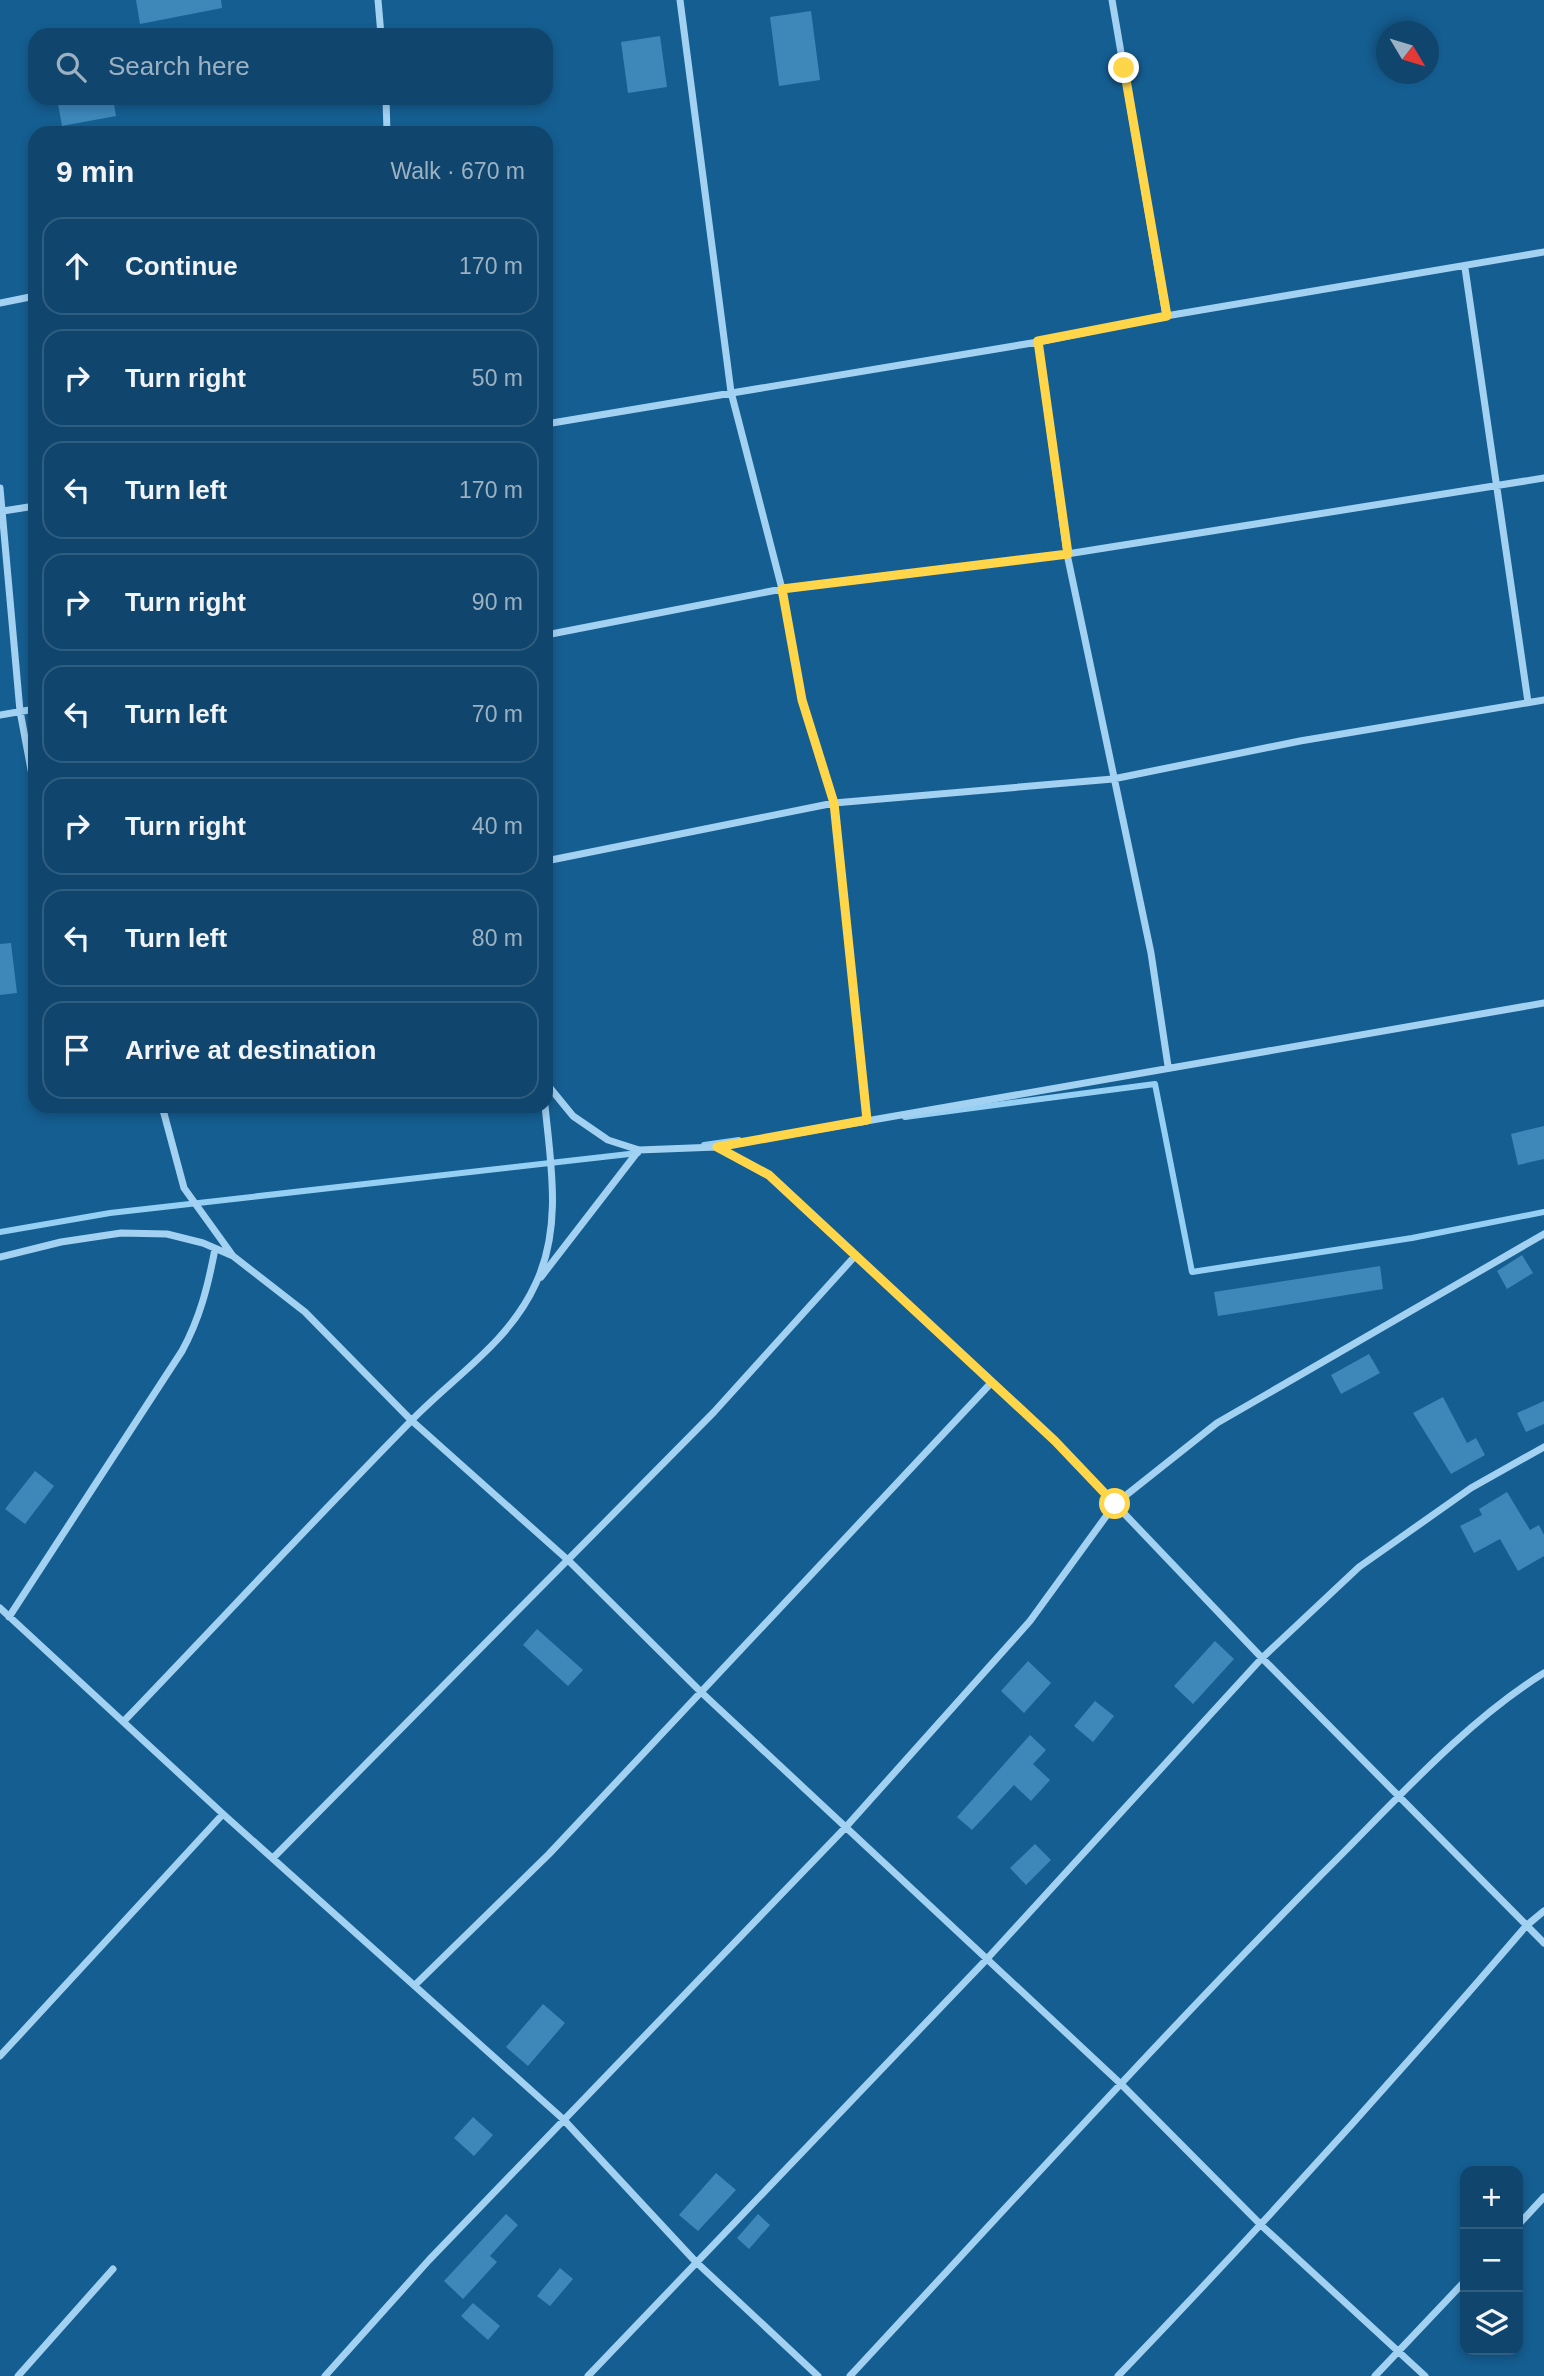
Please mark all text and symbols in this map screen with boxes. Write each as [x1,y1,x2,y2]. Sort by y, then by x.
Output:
north arrow [1376,21,1439,84]
search box [28,28,553,105]
icon: search [52,48,90,86]
text: Search here [108,51,250,81]
route end [1108,52,1139,83]
text: 9 min [56,155,134,188]
text: Walk · 670 m [390,158,525,184]
icon: ahead [58,247,96,285]
text: Continue [125,251,238,281]
text: 170 m [459,253,523,279]
icon: right [58,359,96,397]
text: Turn right [125,363,246,393]
text: 50 m [472,365,523,391]
icon: left [58,471,96,509]
text: Turn left [125,475,227,505]
text: 170 m [459,477,523,503]
icon: right [58,583,96,621]
text: Turn right [125,587,246,617]
text: 90 m [472,589,523,615]
icon: left [58,695,96,733]
text: Turn left [125,699,227,729]
text: 70 m [472,701,523,727]
icon: right [58,807,96,845]
text: Turn right [125,811,246,841]
text: 40 m [472,813,523,839]
icon: left [58,919,96,957]
text: Turn left [125,923,227,953]
text: 80 m [472,925,523,951]
icon: arrive [58,1031,96,1069]
text: Arrive at destination [125,1035,376,1065]
route start [1099,1488,1130,1519]
map controls [1460,2166,1523,2355]
button: + [1460,2166,1523,2229]
button: − [1460,2229,1523,2292]
button: layers [1460,2292,1523,2355]

